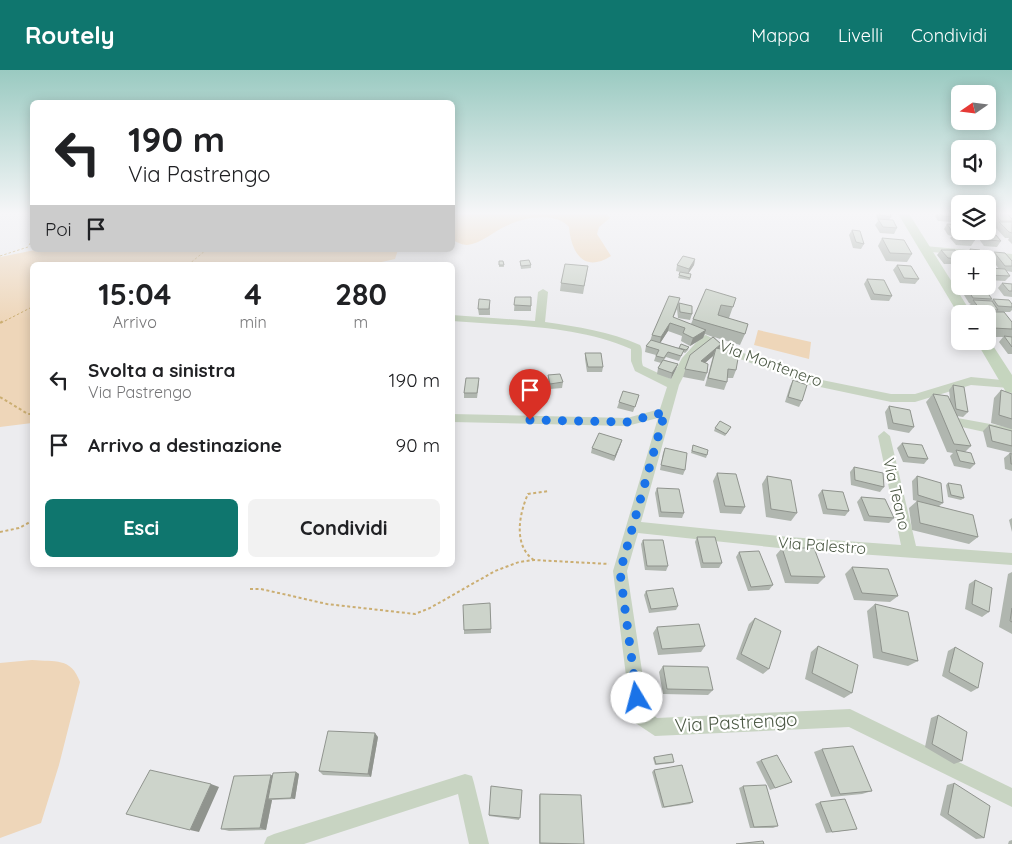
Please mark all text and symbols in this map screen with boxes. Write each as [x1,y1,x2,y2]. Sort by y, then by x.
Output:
text: Routely [25,20,115,50]
text: Mappa [751,24,810,47]
text: Livelli [838,24,883,47]
text: Condividi [911,24,987,47]
north arrow [951,85,996,130]
map controls [951,85,996,350]
text: 190 m [128,117,225,161]
icon: left [45,120,110,185]
button: sound [951,140,996,185]
text: Via Pastrengo [128,160,271,188]
button: layers [951,195,996,240]
icon: arrive [82,215,110,243]
text: Poi [45,217,72,241]
button: + [951,250,996,295]
text: 15:04 [98,275,171,313]
text: 4 [244,275,262,313]
text: 280 [335,275,387,313]
button: − [951,305,996,350]
text: Arrivo [113,312,157,332]
text: min [239,312,267,332]
text: m [354,312,368,332]
street label: Via Montenero [717,335,825,391]
text: Svolta a sinistra [88,358,235,382]
icon: left [45,366,73,394]
text: 190 m [389,368,440,392]
pin [509,369,551,420]
icon: arrive [516,376,544,404]
text: Via Pastrengo [88,382,192,402]
icon: arrive [45,431,73,459]
text: Arrivo a destinazione [88,433,282,457]
text: 90 m [396,433,440,457]
street label: Via Teano [879,456,915,532]
button: Esci [45,499,238,557]
button: Condividi [248,499,440,557]
street label: Via Palestro [777,532,867,558]
position arrow [610,671,662,723]
street label: Via Pastrengo [674,707,798,737]

